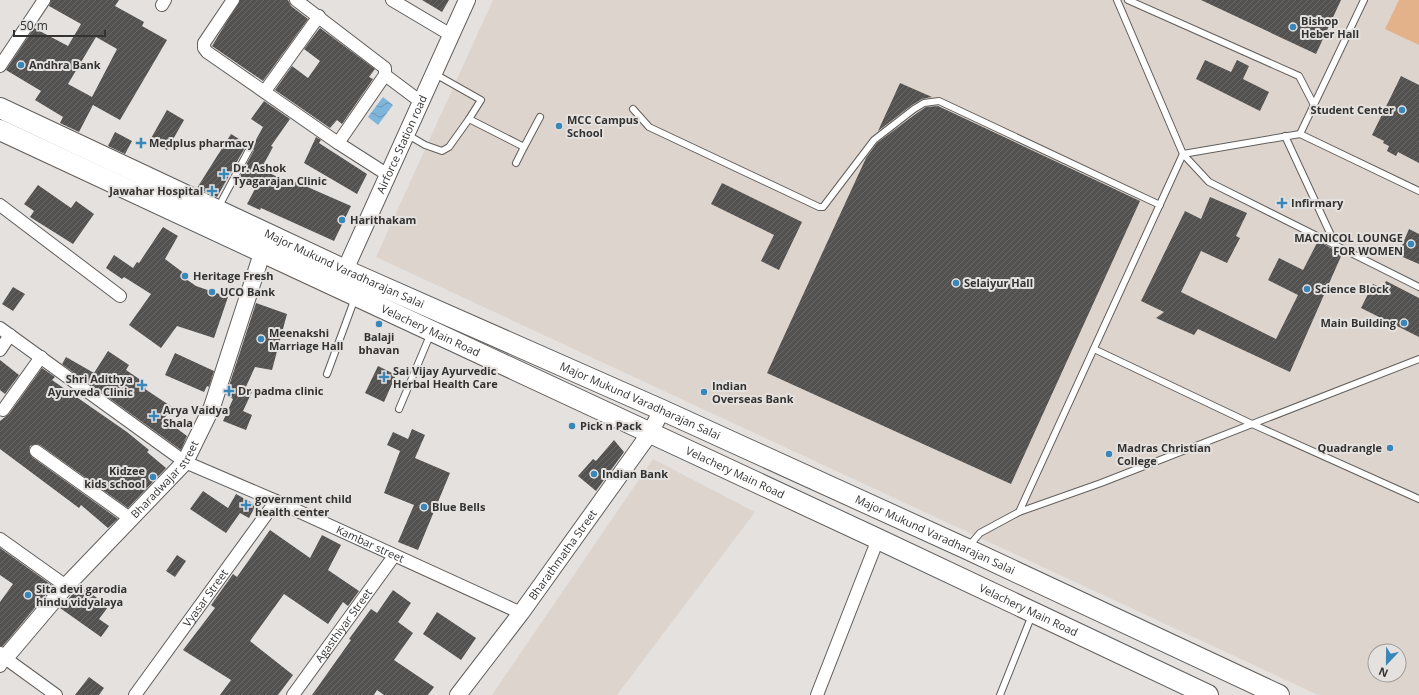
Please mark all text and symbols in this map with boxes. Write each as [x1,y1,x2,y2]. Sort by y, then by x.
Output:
scale bar [14,12,105,38]
place label: Bishop Heber Hall [1301,13,1359,41]
text: 50 m [20,17,48,34]
marker: Bishop Heber Hall [1288,22,1298,32]
place label: Andhra Bank [29,57,101,72]
marker: Andhra Bank [16,60,26,70]
street label: Airforce Station road [373,93,430,196]
place label: Student Center [1311,102,1394,117]
marker: Student Center [1397,105,1407,115]
place label: MCC Campus School [567,112,639,140]
marker: MCC Campus School [554,121,564,131]
place label: Medplus pharmacy [149,135,255,150]
marker: Medplus pharmacy [136,138,146,148]
place label: Dr. Ashok Tyagarajan Clinic [233,160,327,188]
marker: Dr. Ashok Tyagarajan Clinic [218,168,230,180]
place label: Jawahar Hospital [108,183,203,198]
marker: Jawahar Hospital [206,185,218,197]
place label: Infirmary [1291,195,1344,210]
marker: Infirmary [1276,197,1288,209]
place label: Harithakam [350,212,416,227]
marker: Harithakam [337,215,347,225]
street label: Major Mukund Varadharajan Salai [262,225,427,311]
place label: MACNICOL LOUNGE FOR WOMEN [1294,230,1403,258]
marker: MACNICOL LOUNGE FOR WOMEN [1406,239,1416,249]
place label: Heritage Fresh [193,268,274,283]
marker: Heritage Fresh [180,271,190,281]
place label: Selaiyur Hall [964,275,1033,290]
marker: Selaiyur Hall [951,278,961,288]
place label: Science Block [1315,281,1389,296]
place label: UCO Bank [220,284,275,299]
marker: Science Block [1302,284,1312,294]
marker: UCO Bank [207,287,217,297]
street label: Velachery Main Road [379,301,483,360]
place label: Main Building [1320,315,1397,330]
marker: Main Building [1399,318,1409,328]
marker: Balaji bhavan [374,319,384,329]
place label: Meenakshi Marriage Hall [269,325,343,353]
place label: Balaji bhavan [359,329,399,357]
marker: Meenakshi Marriage Hall [256,334,266,344]
street label: Major Mukund Varadharajan Salai [558,358,723,443]
place label: Sai Vijay Ayurvedic Herbal Health Care [393,363,498,391]
place label: Shri Adithya Ayurveda Clinic [48,371,133,399]
marker: Sai Vijay Ayurvedic Herbal Health Care [378,371,390,383]
place label: Indian Overseas Bank [712,378,794,406]
marker: Shri Adithya Ayurveda Clinic [136,379,148,391]
place label: Dr padma clinic [238,383,324,398]
marker: Dr padma clinic [223,385,235,397]
marker: Indian Overseas Bank [699,387,709,397]
place label: Arya Vaidya Shala [163,402,228,430]
marker: Arya Vaidya Shala [148,410,160,422]
place label: Pick n Pack [580,418,642,433]
marker: Pick n Pack [567,421,577,431]
street label: Bharadwajar street [127,438,201,521]
place label: Madras Christian College [1117,440,1211,468]
place label: Quadrangle [1317,440,1382,455]
street label: Velachery Main Road [683,443,787,501]
marker: Quadrangle [1385,443,1395,453]
marker: Madras Christian College [1104,449,1114,459]
place label: Kidzee kids school [84,463,145,491]
place label: Indian Bank [602,466,668,481]
marker: Indian Bank [589,469,599,479]
marker: Kidzee kids school [148,472,158,482]
place label: government child health center [255,491,352,519]
street label: Major Mukund Varadharajan Salai [853,491,1018,577]
marker: government child health center [240,499,252,511]
place label: Blue Bells [432,499,486,514]
marker: Blue Bells [419,502,429,512]
street label: Bharathmatha Street [525,506,600,603]
street label: Kambar street [334,522,407,566]
street label: Vyasar Street [179,566,231,629]
street label: Velachery Main Road [977,580,1080,639]
place label: Sita devi garodia hindu vidyalaya [36,581,127,609]
street label: Agasthiyar Street [311,585,375,665]
marker: Sita devi garodia hindu vidyalaya [23,590,33,600]
north arrow [1367,643,1407,683]
text: N [1376,664,1390,681]

